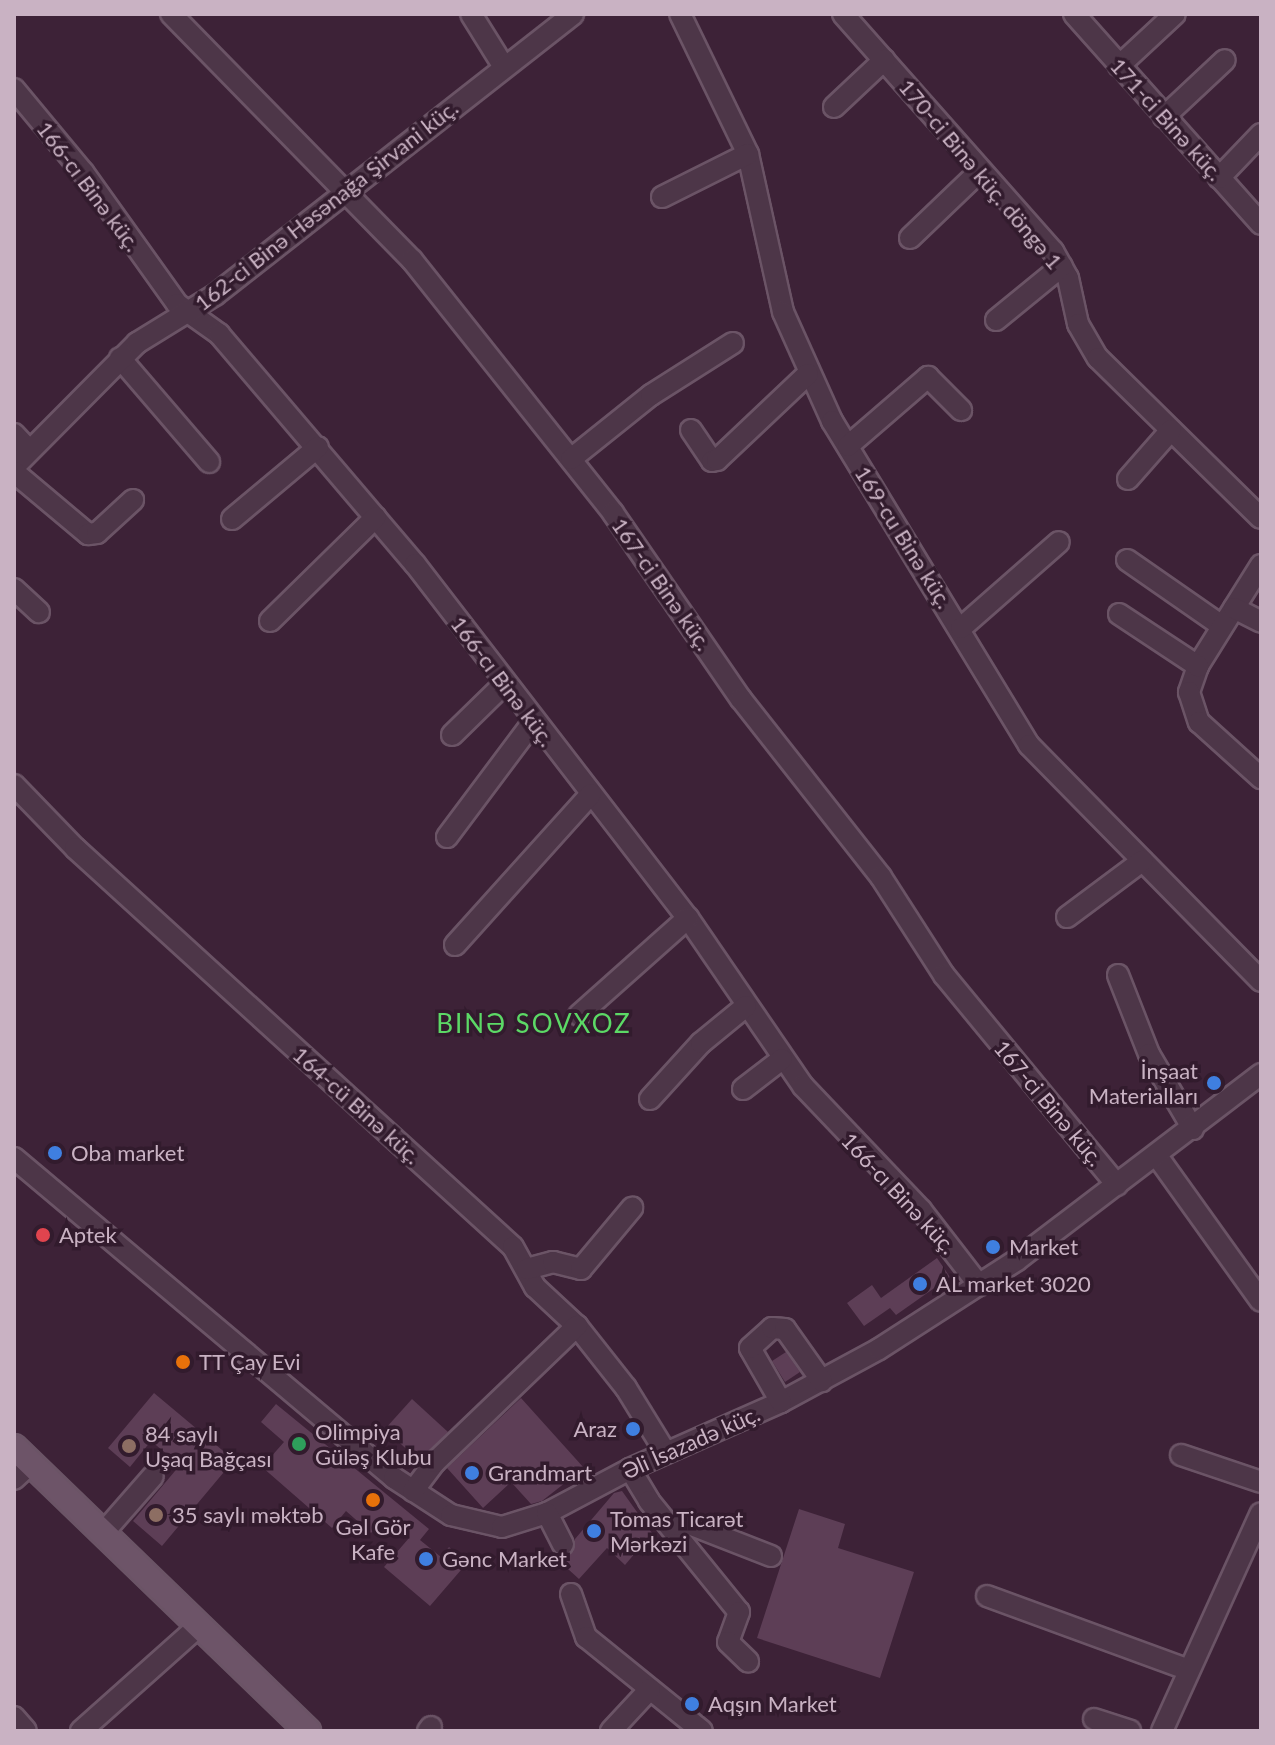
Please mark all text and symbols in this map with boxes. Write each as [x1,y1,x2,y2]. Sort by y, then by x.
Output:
street label: 171-ci Binə küç. [1105,52,1229,186]
street label: 170-ci Binə küç. döngə 1 [894,74,1068,274]
street label: 162-ci Binə Həsənağa Şirvani küç. [189,94,463,316]
street label: 166-cı Binə küç. [32,116,146,256]
street label: 169-cu Binə küç. [850,461,958,613]
street label: 167-ci Binə küç. [607,513,717,655]
street label: 166-cı Binə küç. [446,611,560,751]
district label: BINƏ SOVXOZ [436,1008,632,1040]
street label: 167-ci Binə küç. [989,1035,1109,1171]
street label: 164-cü Binə küç. [288,1041,426,1169]
place label: İnşaat Materialları [1089,1057,1198,1108]
marker: İnşaat Materialları [1205,1074,1223,1092]
street label: 166-cı Binə küç. [836,1127,962,1259]
place label: Oba market [71,1140,184,1166]
marker: Oba market [46,1144,64,1162]
place label: Aptek [59,1222,117,1248]
marker: Aptek [34,1226,52,1244]
place label: Market [1009,1234,1078,1260]
marker: Market [984,1238,1002,1256]
place label: AL market 3020 [936,1271,1092,1297]
marker: AL market 3020 [911,1275,929,1293]
place label: TT Çay Evi [199,1349,302,1375]
marker: TT Çay Evi [174,1353,192,1371]
street label: Əli İsazadə küç. [618,1400,764,1484]
place label: Araz [573,1416,617,1442]
place label: Olimpiya Güləş Klubu [315,1418,432,1470]
place label: 84 saylı Uşaq Bağçası [145,1420,272,1472]
marker: Araz [624,1420,642,1438]
marker: Olimpiya Güləş Klubu [290,1435,308,1453]
marker: 84 saylı Uşaq Bağçası [120,1437,138,1455]
place label: Grandmart [488,1460,592,1486]
marker: Grandmart [463,1464,481,1482]
marker: Gəl Gör Kafe [364,1491,382,1509]
place label: 35 saylı məktəb [172,1502,324,1528]
place label: Tomas Ticarət Mərkəzi [610,1505,744,1556]
marker: 35 saylı məktəb [147,1506,165,1524]
place label: Gəl Gör Kafe [336,1513,410,1564]
marker: Tomas Ticarət Mərkəzi [585,1522,603,1540]
place label: Gənc Market [442,1546,567,1572]
marker: Gənc Market [417,1550,435,1568]
place label: Aqşın Market [708,1691,837,1717]
marker: Aqşın Market [683,1695,701,1713]

